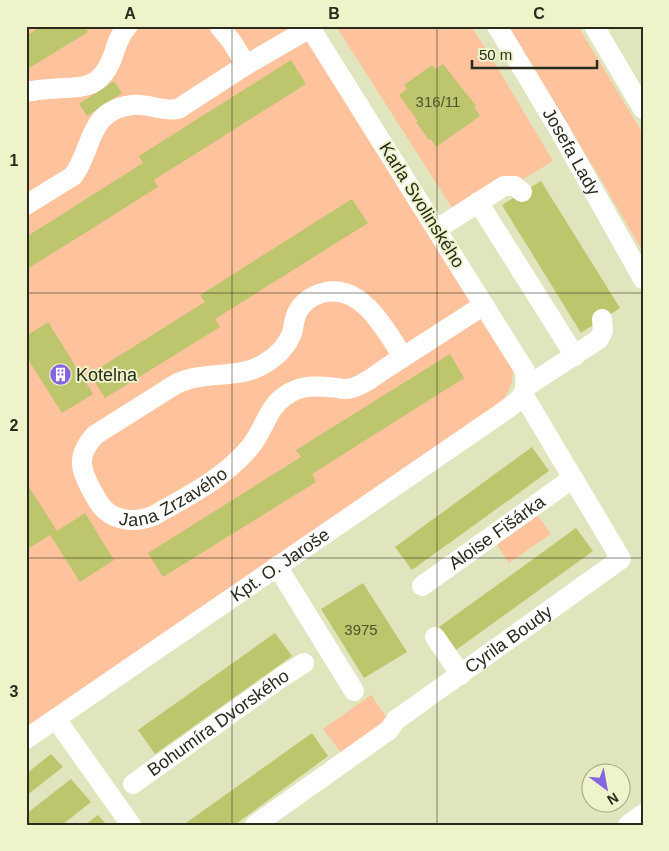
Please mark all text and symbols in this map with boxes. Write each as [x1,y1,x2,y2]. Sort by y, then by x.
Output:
text: A [124,5,136,22]
text: B [328,5,340,22]
text: C [533,5,545,22]
scale bar [472,38,596,70]
text: 50 m [479,46,512,63]
house number: 316/11 [416,93,460,110]
street label: Josefa Lady [539,104,604,199]
street label: Karla Svolinského [375,139,469,271]
text: 1 [10,152,19,169]
building icon: Kotelna [48,363,72,387]
place label: Kotelna [76,365,138,385]
text: 2 [10,417,19,434]
street label: Jana Zrzavého [117,463,231,530]
street label: Aloise Fišárka [445,491,549,574]
street label: Kpt. O. Jaroše [227,524,333,606]
street label: Cyrila Boudy [461,602,556,677]
house number: 3975 [344,621,378,638]
street label: Bohumíra Dvorského [144,665,293,780]
text: 3 [10,683,19,700]
north arrow [582,764,632,814]
text: N [604,790,621,808]

